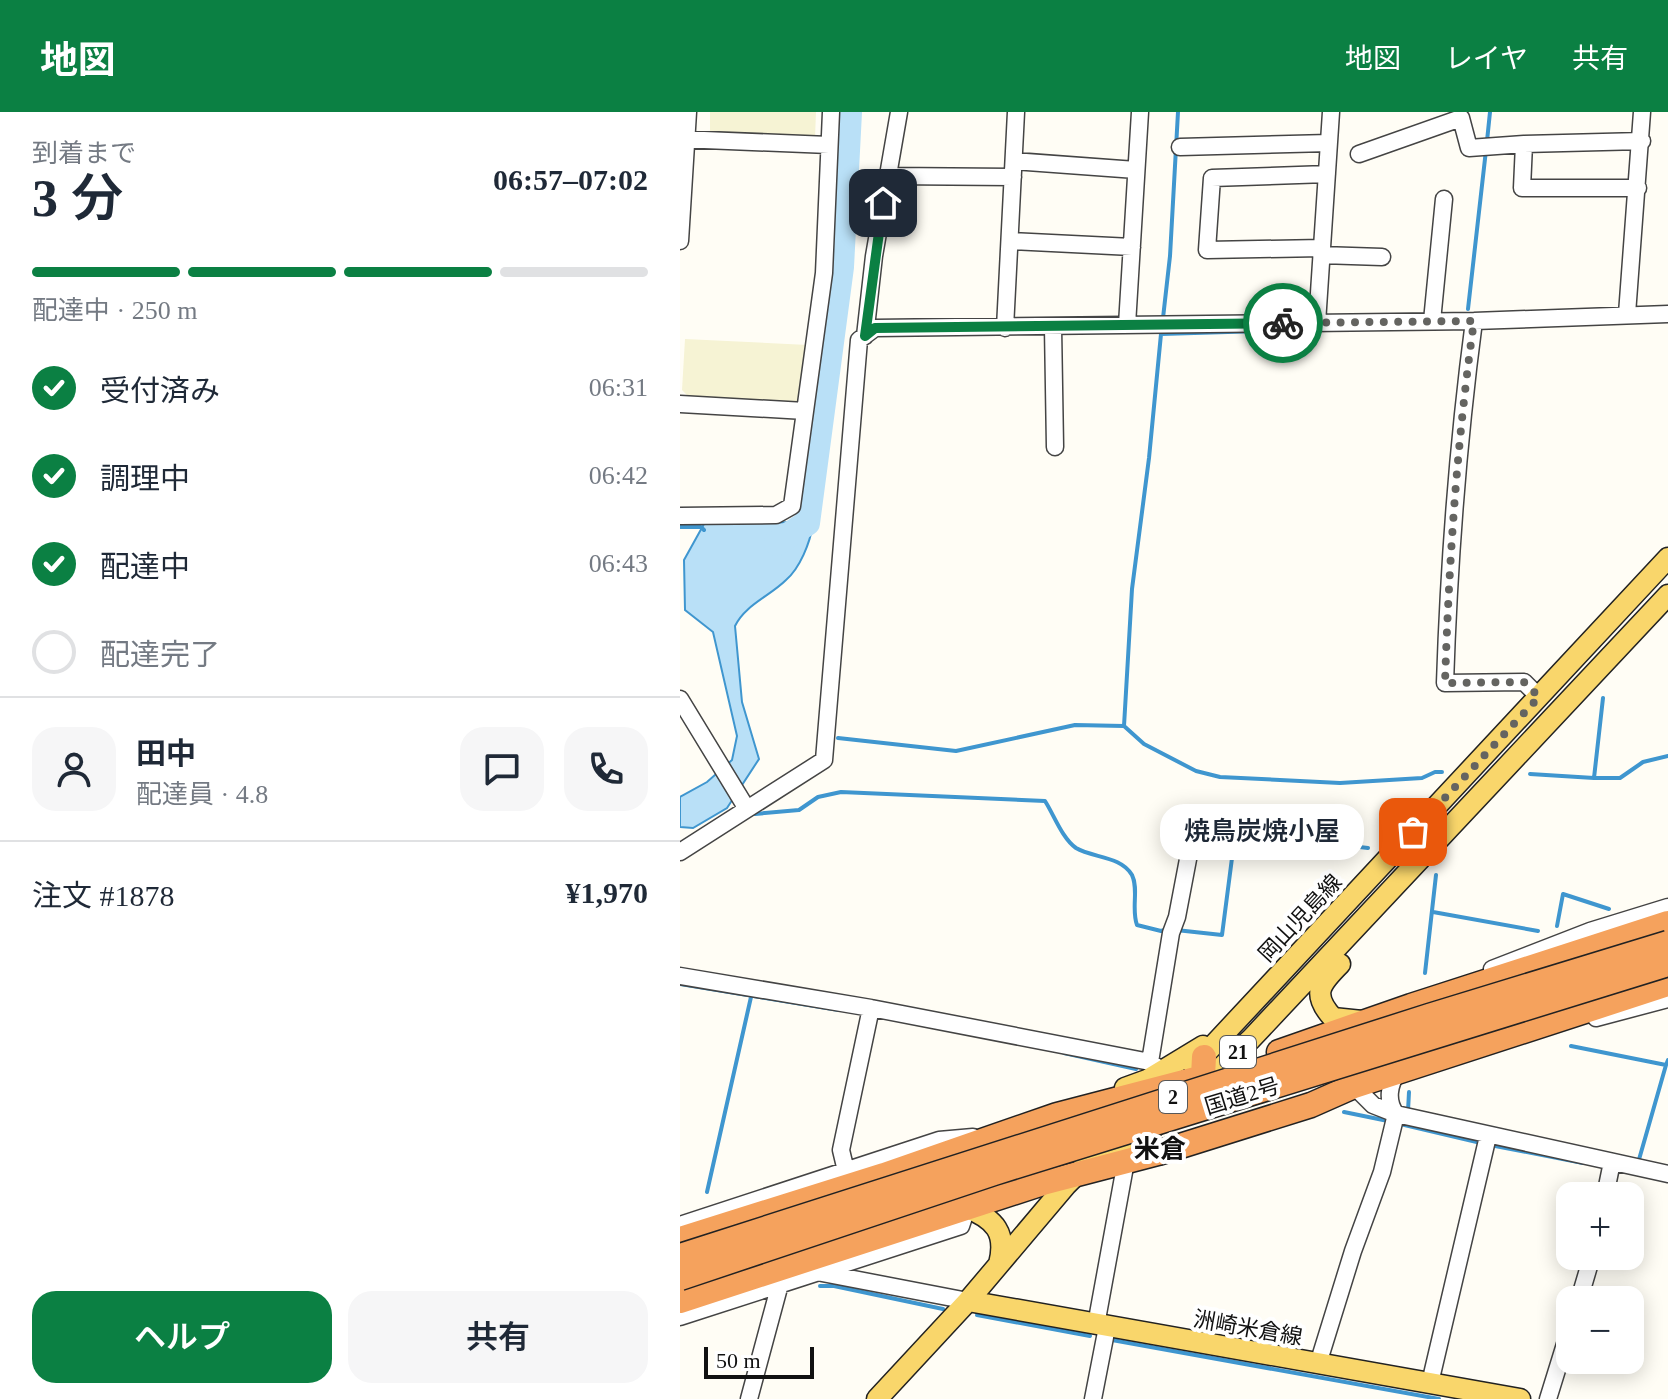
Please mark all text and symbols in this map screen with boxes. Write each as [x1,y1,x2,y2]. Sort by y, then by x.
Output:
text: 地図 [40,39,116,81]
text: 地図 [1345,43,1401,74]
text: レイヤ [1445,43,1528,74]
text: 共有 [1572,43,1628,74]
text: 到着まで [32,139,136,168]
text: 06:57–07:02 [493,163,648,196]
pin [849,169,917,237]
text: 3 分 [32,170,123,227]
icon: home [861,181,905,225]
courier [1243,283,1323,363]
text: 配達中 · 250 m [32,296,197,325]
icon: bike [1261,301,1305,345]
icon: check [32,366,76,410]
text: 06:31 [589,373,648,402]
text: 受付済み [100,374,220,407]
icon: check [32,454,76,498]
text: 06:42 [589,461,648,490]
text: 調理中 [100,462,190,495]
icon: check [32,542,76,586]
text: 06:43 [589,549,648,578]
text: 配達中 [100,550,190,583]
text: 配達完了 [100,638,220,671]
button: person [32,727,116,811]
button: chat [460,727,544,811]
button: phone [564,727,648,811]
text: 田中 [136,737,196,770]
text: 配達員 · 4.8 [136,780,268,809]
pin [1379,798,1447,866]
callout: 焼鳥炭焼小屋 [1161,804,1365,860]
icon: bag [1391,810,1435,854]
text: 焼鳥炭焼小屋 [1184,817,1340,846]
street label: 岡山児島線 [1253,869,1347,967]
text: ¥1,970 [566,876,648,909]
text: 注文 #1878 [32,879,175,912]
road number: 21 [1220,1036,1256,1068]
street label: 国道2号 [1202,1073,1282,1119]
road number: 2 [1159,1081,1187,1113]
district label: 米倉 [1134,1135,1186,1164]
map controls [1556,1182,1644,1374]
button: + [1556,1182,1644,1270]
button: − [1556,1286,1644,1374]
button: ヘルプ [32,1291,332,1383]
button: 共有 [348,1291,648,1383]
street label: 洲崎米倉線 [1192,1306,1304,1350]
scale bar [704,1343,814,1379]
text: 50 m [716,1348,761,1373]

